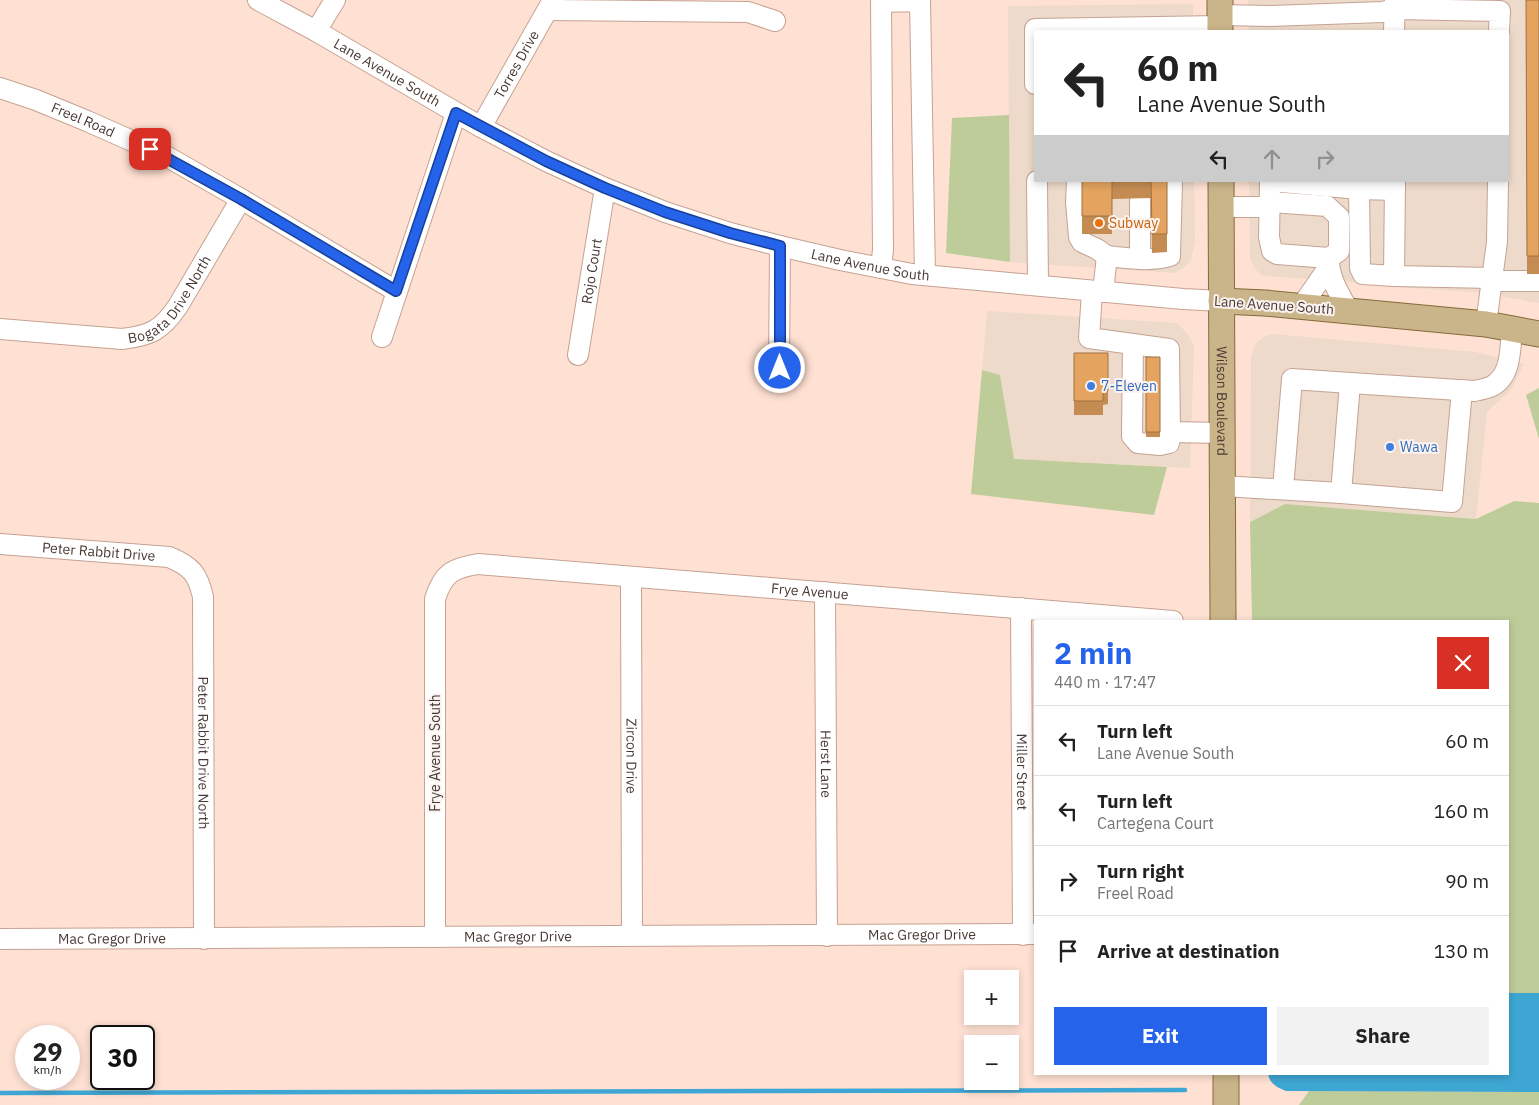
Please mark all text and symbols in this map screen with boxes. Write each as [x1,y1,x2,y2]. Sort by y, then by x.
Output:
street label: Torres Drive [490,27,543,102]
street label: Lane Avenue South [331,34,444,110]
text: 60 m [1137,45,1219,91]
icon: left [1054,50,1119,115]
text: Lane Avenue South [1137,89,1326,118]
street label: Freel Road [49,98,118,141]
pin [129,128,171,170]
icon: arrive [136,135,164,163]
icon: left [1205,145,1233,173]
icon: ahead [1258,145,1286,173]
icon: right [1311,145,1339,173]
place label: Subway [1109,214,1158,232]
marker: Subway [1093,217,1105,229]
street label: Rojo Court [577,237,606,305]
street label: Lane Avenue South [809,245,930,285]
street label: Bogata Drive North [126,252,215,347]
street label: Lane Avenue South [1213,292,1335,318]
position arrow [753,341,805,393]
street label: Wilson Boulevard [1213,346,1231,456]
place label: 7-Eleven [1101,377,1157,395]
marker: 7-Eleven [1085,380,1097,392]
place label: Wawa [1400,438,1438,456]
marker: Wawa [1384,441,1396,453]
street label: Peter Rabbit Drive [41,538,156,565]
street label: Frye Avenue [771,579,850,603]
text: 2 min [1054,633,1132,672]
button: close [1437,637,1489,689]
text: 440 m · 17:47 [1054,672,1156,692]
street label: Peter Rabbit Drive North [194,676,213,829]
street label: Frye Avenue South [426,694,444,812]
street label: Zircon Drive [622,718,641,794]
text: Turn left [1097,719,1173,743]
icon: left [1054,727,1082,755]
text: 60 m [1445,729,1489,753]
street label: Herst Lane [817,730,835,798]
street label: Miller Street [1013,733,1031,811]
text: Lane Avenue South [1097,743,1234,763]
text: Turn left [1097,789,1173,813]
icon: left [1054,797,1082,825]
text: 160 m [1434,799,1489,823]
text: Cartegena Court [1097,813,1214,833]
text: Turn right [1097,859,1184,883]
icon: right [1054,867,1082,895]
text: 90 m [1445,869,1489,893]
text: Freel Road [1097,883,1174,903]
street label: Mac Gregor Drive [868,925,976,944]
street label: Mac Gregor Drive [464,927,572,946]
street label: Mac Gregor Drive [58,929,166,948]
icon: arrive [1054,937,1082,965]
text: Arrive at destination [1097,939,1280,963]
text: 130 m [1434,939,1489,963]
map controls [964,970,1019,1090]
button: + [964,970,1019,1025]
button: Exit [1054,1007,1267,1065]
button: Share [1277,1007,1489,1065]
speed limit sign: 30 [90,1025,155,1090]
text: 29 [32,1035,63,1068]
button: − [964,1035,1019,1090]
text: km/h [33,1062,62,1077]

